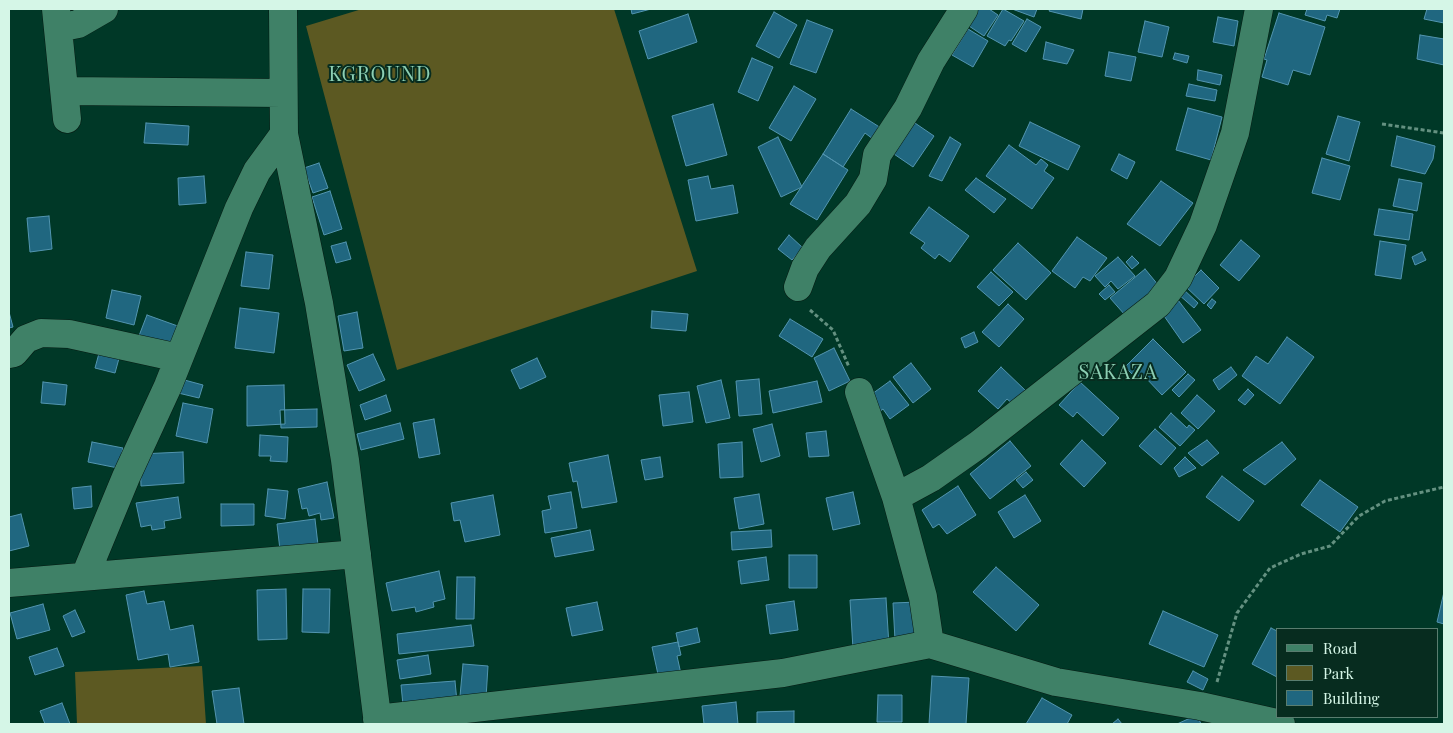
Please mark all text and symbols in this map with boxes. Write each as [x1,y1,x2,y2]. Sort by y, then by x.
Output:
district label: KGROUND [328,63,432,87]
district label: SAKAZA [1078,361,1158,385]
legend [1276,628,1438,718]
text: Road [1323,638,1357,658]
text: Park [1323,663,1354,683]
text: Building [1323,688,1379,708]

